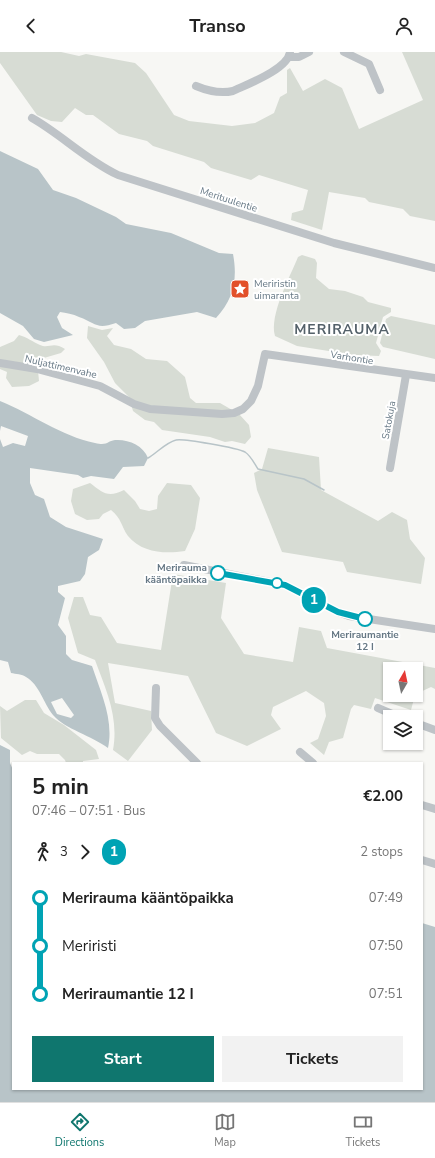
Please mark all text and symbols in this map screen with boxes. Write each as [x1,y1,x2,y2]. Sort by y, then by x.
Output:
text: Transo [189,14,246,38]
icon: back [20,15,42,37]
icon: person [393,15,415,37]
street label: Merituulentie [198,184,259,216]
place label: Meriristin uimaranta [254,277,299,303]
place icon: Meriristin uimaranta [229,278,251,300]
district label: MERIRAUMA [294,320,390,339]
street label: Varhontie [328,348,374,368]
street label: Nuljattimenvahe [23,352,98,382]
street label: Satokuja [379,400,399,440]
place label: Merirauma kääntöpaikka [145,561,207,587]
marker: Merirauma kääntöpaikka [210,565,226,581]
unlabelled marker [271,577,283,589]
line badge: 1 [301,587,327,613]
text: 1 [310,590,318,609]
marker: Meriraumantie 12 I [357,611,373,627]
place label: Meriraumantie 12 I [331,628,399,654]
north arrow [383,662,423,702]
map controls [383,662,423,750]
button: layers [383,710,423,750]
text: 5 min [32,772,89,802]
text: €2.00 [363,786,403,806]
text: 07:46 – 07:51 · Bus [32,802,146,820]
icon: walk [32,841,54,863]
icon: forward [74,841,96,863]
text: 1 [110,842,118,861]
text: 3 [60,843,68,861]
text: 2 stops [360,843,403,861]
text: Merirauma kääntöpaikka [62,888,234,908]
text: 07:49 [369,889,403,907]
text: Meriristi [62,936,116,956]
text: 07:50 [369,937,403,955]
text: Meriraumantie 12 I [62,984,194,1004]
text: 07:51 [369,985,403,1003]
button: Start [32,1036,214,1082]
button: Tickets [222,1036,403,1082]
tab: Directions [55,1111,104,1150]
tab: Map [214,1111,236,1150]
tab: Tickets [346,1111,380,1150]

